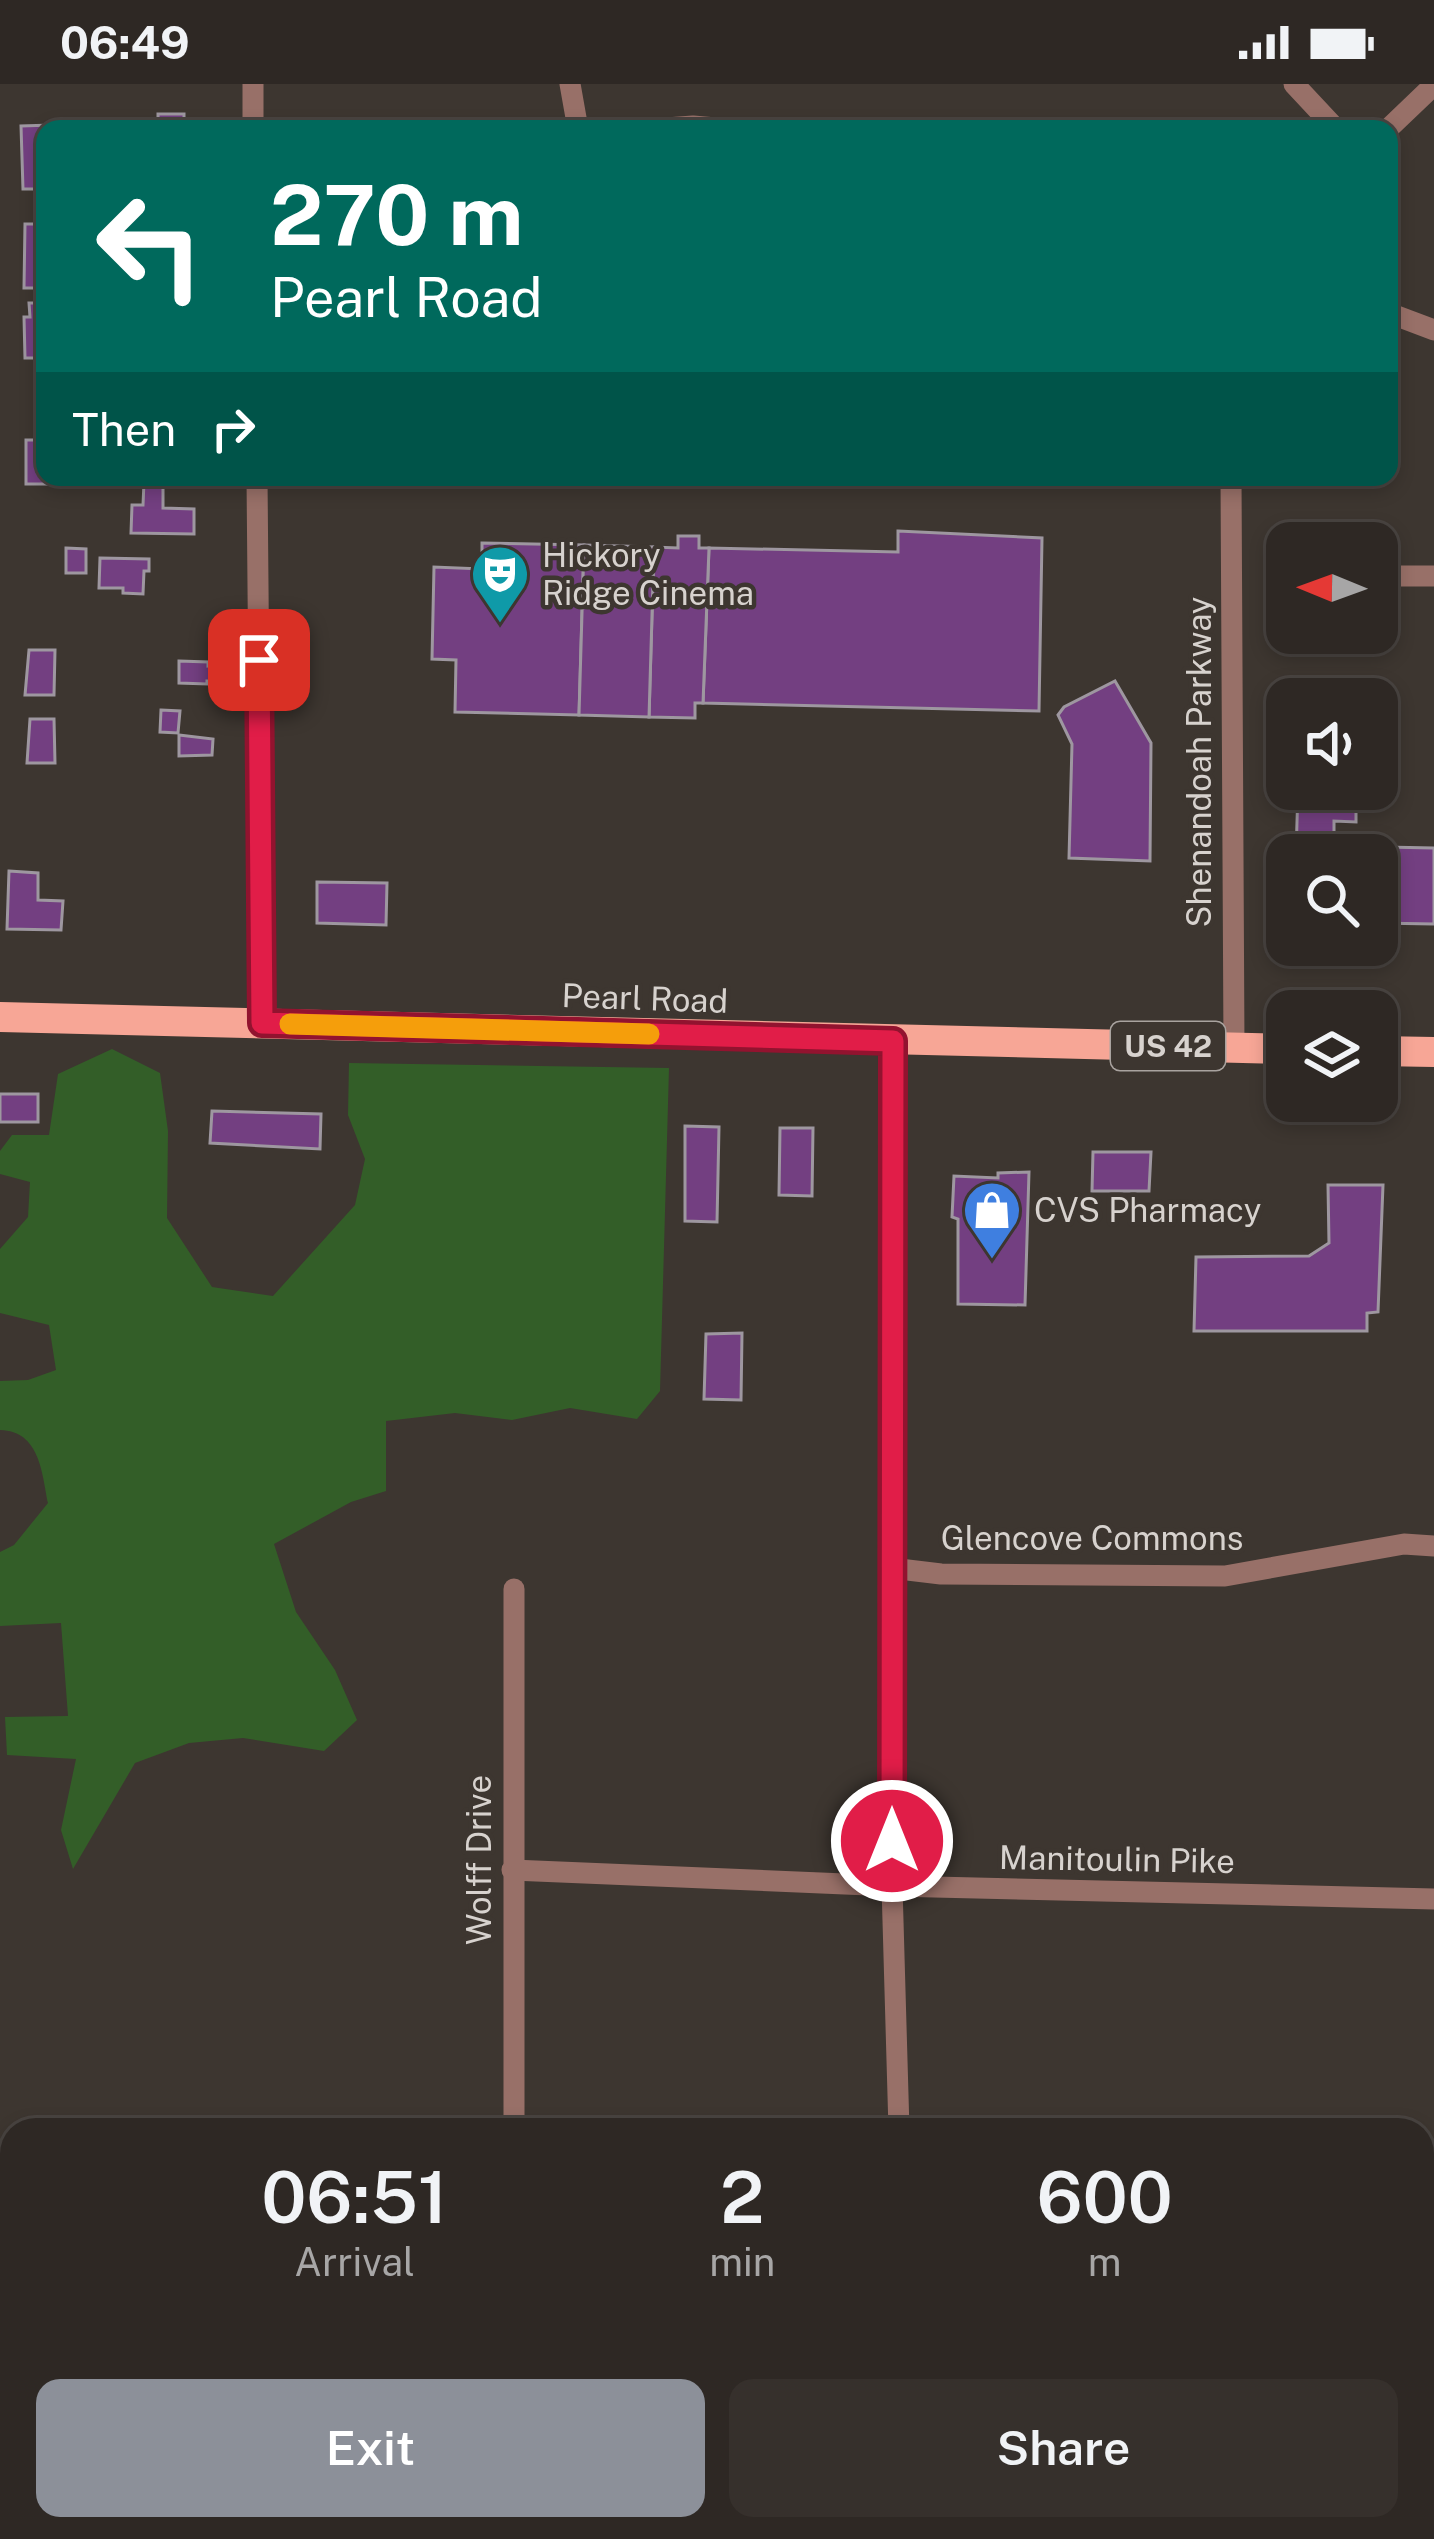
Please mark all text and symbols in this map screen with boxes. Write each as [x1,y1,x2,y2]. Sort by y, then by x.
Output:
text: 06:49 [60,16,190,69]
text: 270 m [270,165,523,264]
icon: left [72,168,228,324]
text: Pearl Road [270,266,543,329]
icon: right [200,396,266,462]
text: Then [72,403,176,456]
north arrow [1266,522,1398,654]
map controls [1266,522,1398,1122]
place label: Hickory Ridge Cinema [542,536,754,612]
theatre icon: Hickory Ridge Cinema [469,543,531,625]
street label: Shenandoah Parkway [1180,596,1218,928]
pin [208,609,310,711]
icon: arrive [226,627,292,693]
button: sound [1266,678,1398,810]
button: search [1266,834,1398,966]
street label: Pearl Road [561,976,729,1020]
button: layers [1266,990,1398,1122]
road number: US 42 [1111,1022,1225,1070]
shop icon: CVS Pharmacy [961,1179,1023,1261]
place label: CVS Pharmacy [1034,1191,1261,1229]
street label: Glencove Commons [941,1519,1243,1557]
street label: Wolff Drive [460,1775,498,1945]
position arrow [829,1778,955,1904]
street label: Manitoulin Pike [999,1838,1235,1880]
text: 06:51 [261,2155,448,2239]
text: 2 [720,2155,764,2239]
text: 600 [1037,2155,1173,2239]
text: Arrival [294,2239,415,2285]
text: min [709,2239,775,2285]
text: m [1088,2239,1122,2285]
button: Exit [36,2379,705,2517]
button: Share [729,2379,1398,2517]

